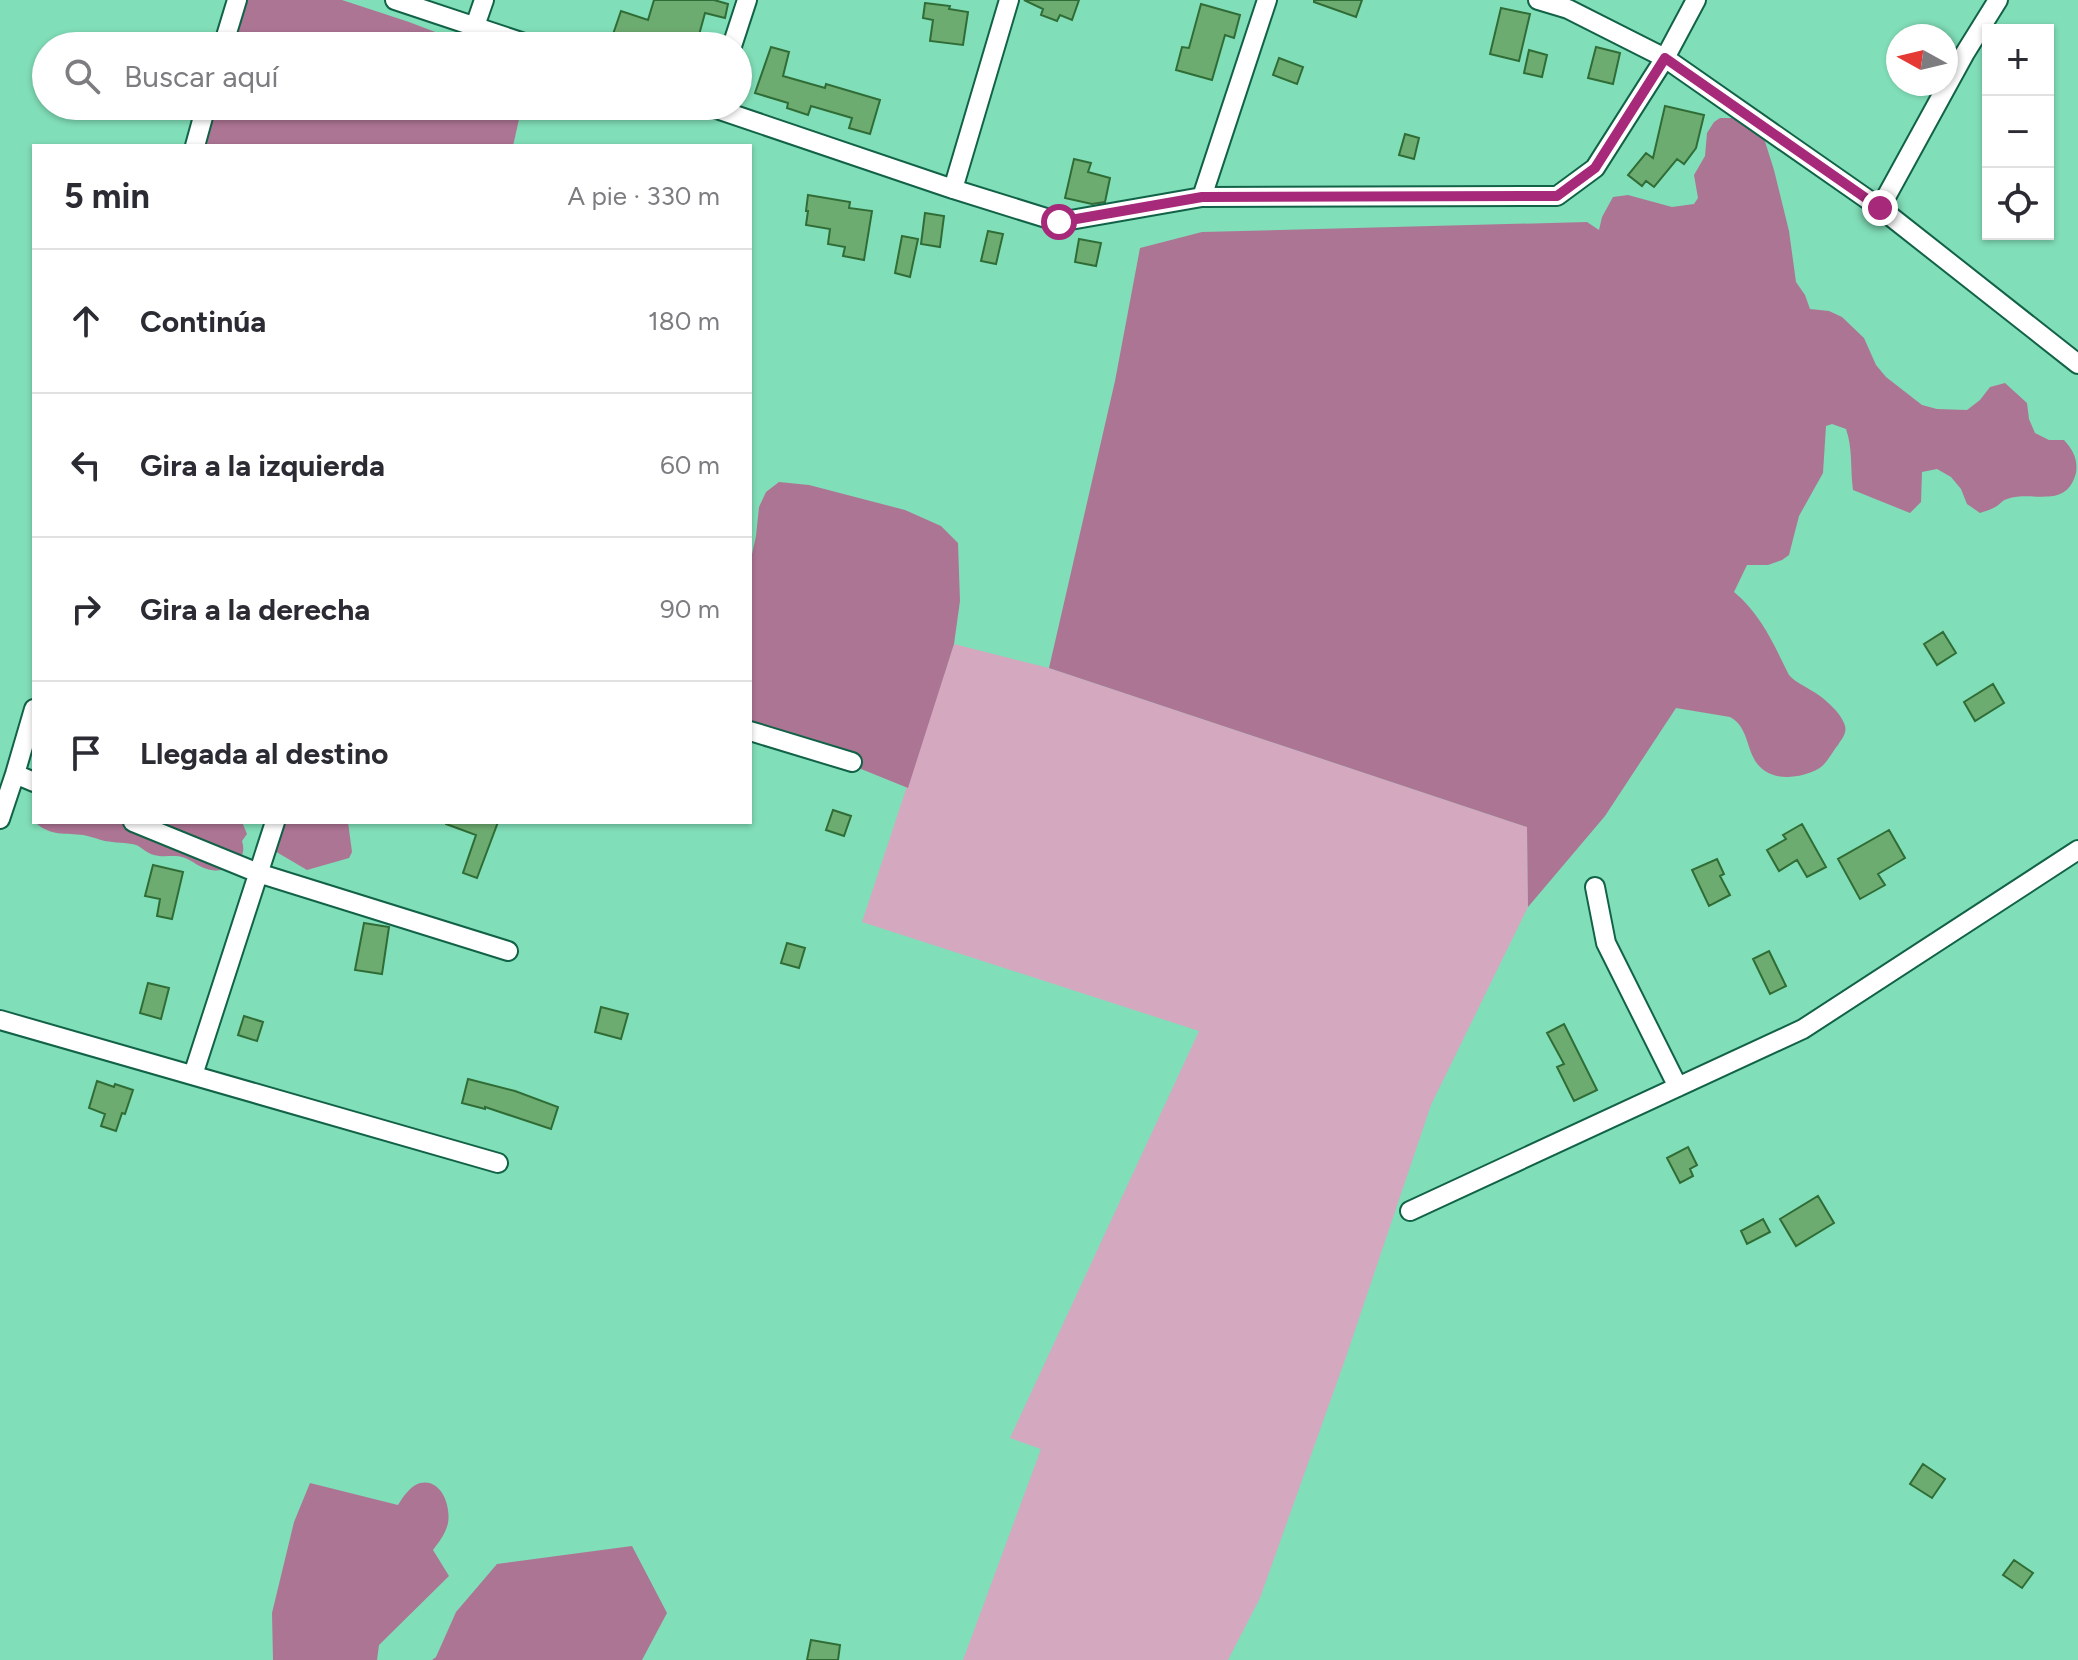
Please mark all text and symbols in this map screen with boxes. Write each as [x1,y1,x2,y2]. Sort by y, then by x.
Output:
north arrow [1886,24,1958,96]
map controls [1982,24,2054,240]
button: + [1982,24,2054,96]
search box [32,32,752,120]
icon: search [60,54,104,98]
text: Buscar aquí [124,58,278,95]
button: − [1982,96,2054,168]
button: locate [1982,168,2054,240]
text: 5 min [64,176,150,217]
text: A pie · 330 m [567,180,720,212]
route end [1862,190,1898,226]
route start [1041,204,1077,240]
icon: ahead [64,299,108,343]
text: Continúa [140,303,266,340]
text: 180 m [648,305,720,337]
icon: left [64,443,108,487]
text: Gira a la izquierda [140,447,385,484]
text: 60 m [660,449,720,481]
icon: right [64,587,108,631]
text: Gira a la derecha [140,591,370,628]
text: 90 m [660,593,720,625]
icon: arrive [64,731,108,775]
text: Llegada al destino [140,735,388,772]

